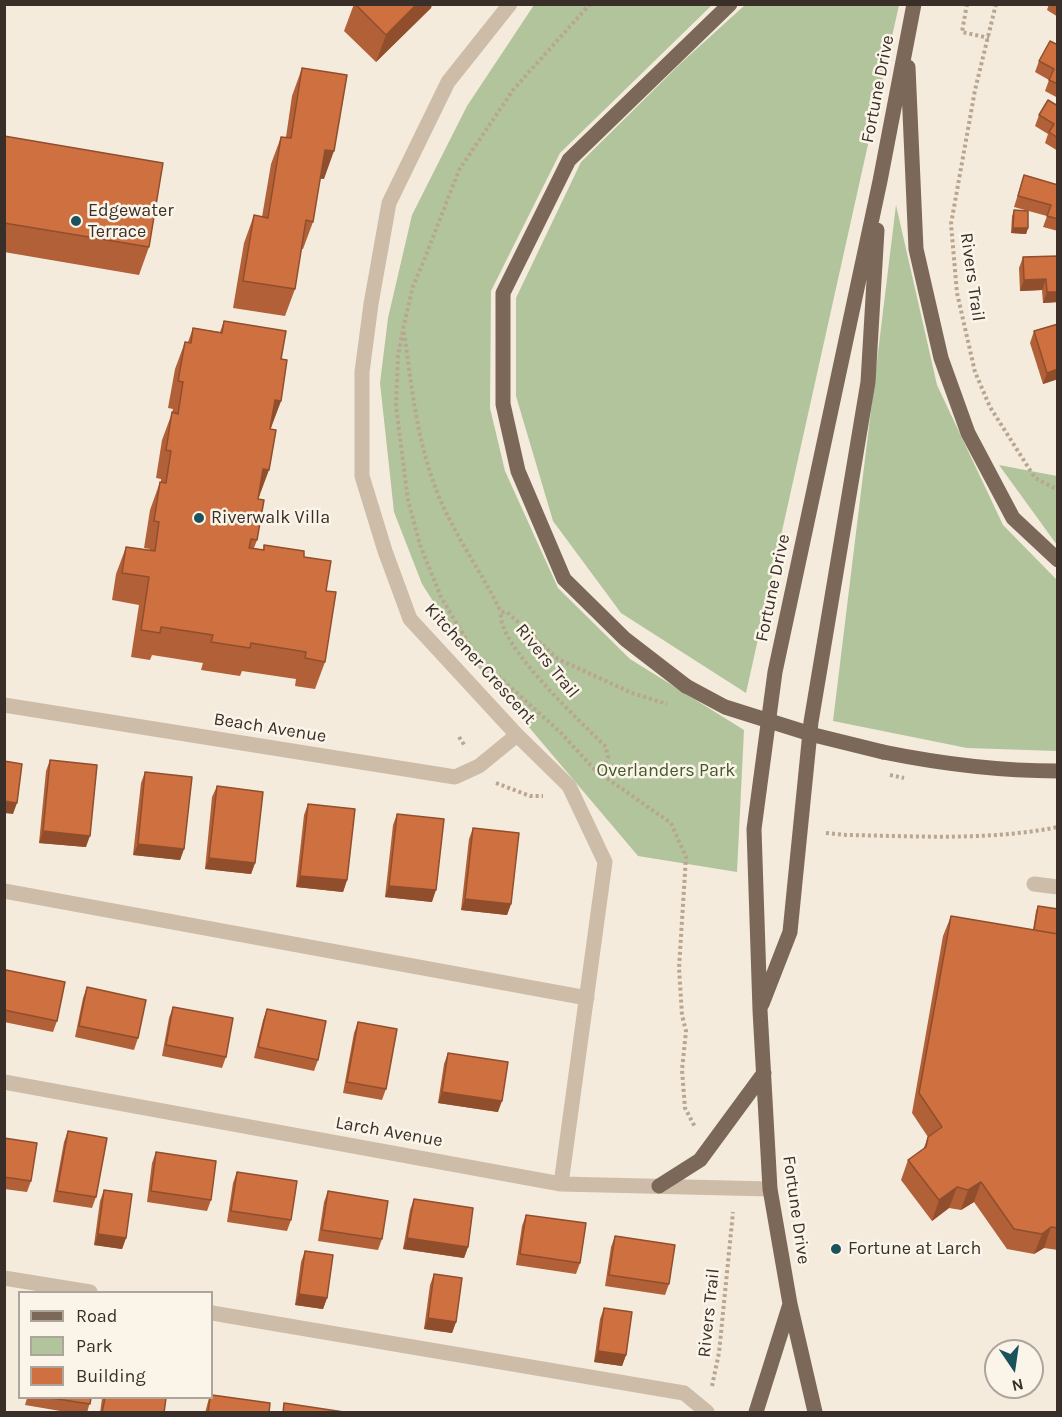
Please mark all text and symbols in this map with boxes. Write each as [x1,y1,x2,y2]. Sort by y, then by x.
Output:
street label: Fortune Drive [857,33,899,145]
place label: Edgewater Terrace [88,200,174,242]
marker: Edgewater Terrace [69,214,83,228]
street label: Rivers Trail [955,231,989,323]
place label: Riverwalk Villa [211,507,330,529]
marker: Riverwalk Villa [192,511,206,525]
street label: Fortune Drive [751,532,795,644]
street label: Kitchener Crescent [420,599,540,729]
street label: Rivers Trail [510,619,584,703]
street label: Beach Avenue [212,708,328,748]
park label: Overlanders Park [597,760,735,782]
street label: Larch Avenue [334,1112,444,1152]
street label: Fortune Drive [778,1154,814,1266]
place label: Fortune at Larch [848,1238,981,1260]
marker: Fortune at Larch [829,1242,843,1256]
street label: Rivers Trail [694,1267,724,1359]
legend [18,1291,213,1399]
text: Road [76,1305,117,1327]
text: Park [76,1335,113,1357]
north arrow [984,1339,1044,1399]
text: Building [76,1365,146,1387]
text: N [1010,1375,1025,1396]

